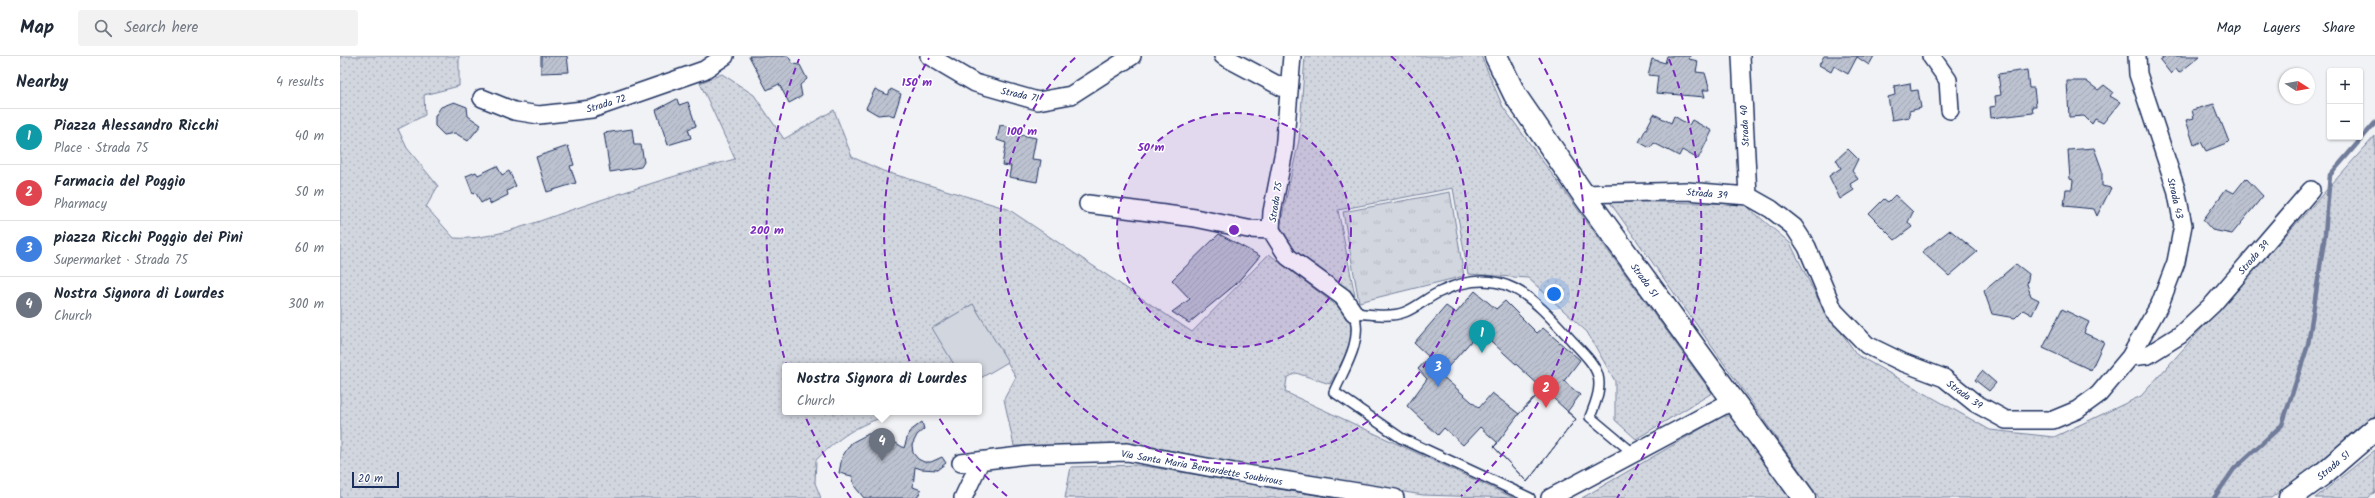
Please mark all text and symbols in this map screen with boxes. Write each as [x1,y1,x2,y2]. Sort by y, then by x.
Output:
search box [78,10,358,46]
text: Map [20,13,54,43]
text: Search here [124,16,198,40]
icon: search [92,17,114,39]
text: Map [2217,17,2241,39]
text: Layers [2263,17,2301,39]
text: Share [2323,17,2355,39]
north arrow [2279,68,2315,104]
map controls [2327,68,2363,140]
button: + [2327,68,2363,104]
text: Nearby [16,69,68,96]
text: 4 results [276,72,324,93]
text: 150 m [902,73,932,92]
street label: Strada 71 [999,83,1040,107]
street label: Strada 72 [584,90,629,118]
button: − [2327,104,2363,140]
street label: Strada 40 [1736,105,1754,147]
text: Piazza Alessandro Ricchi [54,114,218,138]
text: 100 m [1007,122,1037,141]
text: 1 [27,126,31,147]
text: 40 m [295,126,324,147]
text: Place · Strada 75 [54,138,149,159]
text: 50 m [1137,138,1165,157]
text: Farmacia del Poggio [54,170,185,194]
street label: Strada 43 [2162,176,2188,221]
street label: Strada 75 [1265,180,1287,224]
text: 2 [25,182,33,203]
text: 50 m [295,182,324,203]
street label: Strada 39 [1686,184,1728,204]
text: Pharmacy [54,194,107,215]
text: 200 m [750,221,784,240]
centre of rings [1227,223,1241,237]
text: piazza Ricchi Poggio dei Pini [54,226,243,250]
street label: Strada 39 [2234,237,2273,279]
text: 3 [25,238,33,259]
text: 60 m [295,238,324,259]
text: Supermarket · Strada 75 [54,250,188,271]
street label: Strada 51 [1626,260,1662,301]
text: Nostra Signora di Lourdes [54,282,224,306]
your location [1544,284,1564,304]
text: 4 [25,294,33,315]
text: 300 m [288,294,324,315]
text: Church [54,306,92,327]
pin: 1 [1469,320,1495,353]
pin: 3 [1425,354,1451,387]
popup [782,363,982,415]
text: Nostra Signora di Lourdes [797,367,967,391]
pin: 2 [1533,375,1559,408]
street label: Strada 39 [1943,376,1986,414]
text: Church [797,391,835,412]
pin: 4 [869,428,895,461]
street label: Via Santa Maria Bernardette Soubirous [1120,446,1285,490]
street label: Strada 51 [2313,447,2354,485]
scale bar [352,470,399,489]
text: 20 m [358,470,383,488]

